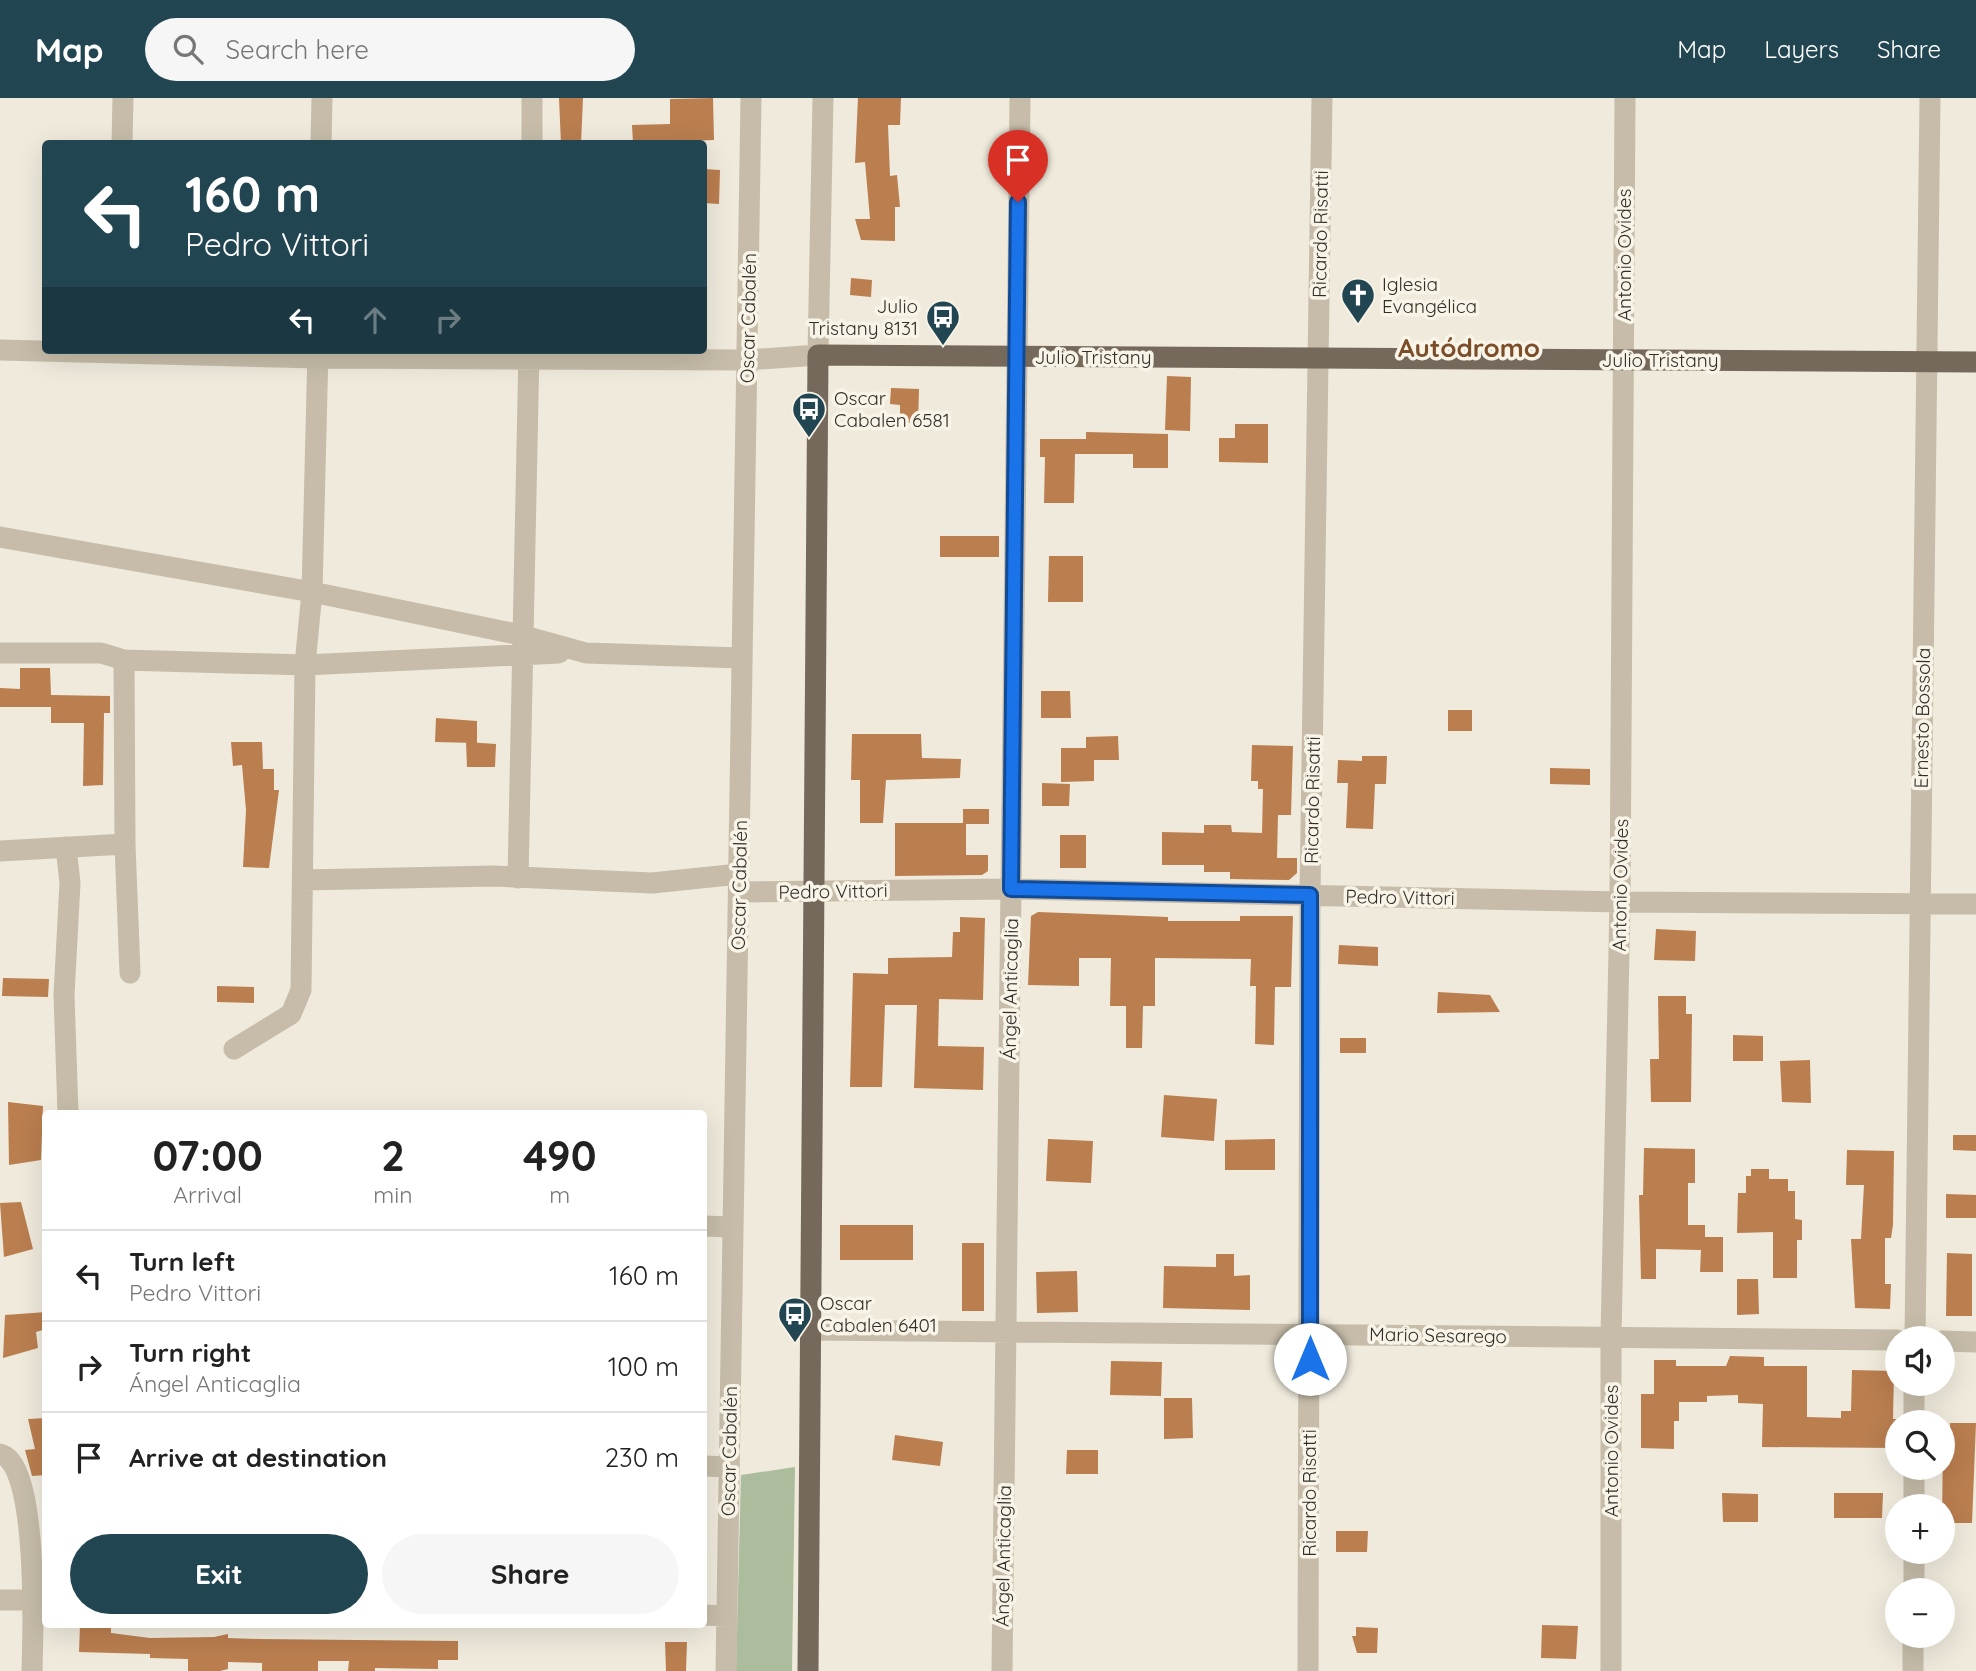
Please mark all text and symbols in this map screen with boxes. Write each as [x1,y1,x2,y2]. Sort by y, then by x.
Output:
search box [145,18,635,81]
text: Map [35,29,103,70]
icon: search [169,30,207,68]
text: Search here [225,33,369,66]
text: Map [1677,34,1726,64]
text: Layers [1764,34,1839,64]
text: Share [1877,34,1941,64]
pin [988,130,1048,202]
icon: arrive [999,141,1037,179]
text: 160 m [185,163,320,224]
icon: left [70,168,161,259]
street label: Ricardo Risatti [1307,170,1333,298]
street label: Antonio Ovides [1612,189,1636,321]
text: Pedro Vittori [185,224,369,264]
street label: Oscar Cabalén [735,253,761,383]
place label: Iglesia Evangélica [1382,272,1477,318]
church icon: Iglesia Evangélica [1339,276,1377,325]
place label: Julio Tristany 8131 [808,294,918,340]
bus stop icon: Julio Tristany 8131 [924,298,962,347]
icon: left [283,301,321,339]
icon: ahead [356,301,394,339]
icon: right [429,301,467,339]
district label: Autódromo [1398,331,1540,364]
street label: Julio Tristany [1034,345,1152,369]
street label: Julio Tristany [1601,348,1719,372]
place label: Oscar Cabalen 6581 [834,386,950,432]
bus stop icon: Oscar Cabalen 6581 [790,390,828,439]
street label: Ernesto Bossola [1909,647,1935,789]
street label: Ricardo Risatti [1299,736,1325,864]
street label: Antonio Ovides [1607,818,1633,952]
street label: Oscar Cabalén [726,820,752,950]
street label: Pedro Vittori [778,878,888,904]
street label: Pedro Vittori [1345,884,1455,910]
street label: Ángel Anticaglia [997,918,1023,1060]
text: 07:00 [153,1129,263,1182]
text: 2 [381,1129,405,1182]
text: 490 [523,1129,596,1182]
text: Arrival [173,1180,242,1209]
text: min [373,1180,412,1209]
text: m [549,1180,570,1209]
text: Turn left [129,1245,236,1278]
icon: left [70,1257,108,1295]
text: 160 m [609,1259,679,1292]
text: Pedro Vittori [129,1278,261,1307]
place label: Oscar Cabalen 6401 [820,1291,937,1337]
bus stop icon: Oscar Cabalen 6401 [776,1295,814,1344]
position arrow [1273,1322,1347,1396]
street label: Mario Sesarego [1369,1322,1507,1348]
map controls [1885,1326,1955,1648]
button: sound [1885,1326,1955,1396]
text: Turn right [129,1336,251,1369]
icon: right [70,1348,108,1386]
text: 100 m [608,1350,679,1383]
text: Ángel Anticaglia [129,1369,301,1398]
street label: Antonio Ovides [1599,1385,1623,1517]
street label: Oscar Cabalén [716,1386,742,1516]
button: search [1885,1410,1955,1480]
street label: Ricardo Risatti [1297,1429,1321,1557]
icon: arrive [70,1439,108,1477]
text: Arrive at destination [129,1441,387,1474]
text: 230 m [605,1441,679,1474]
street label: Ángel Anticaglia [990,1485,1016,1627]
button: + [1885,1494,1955,1564]
button: Exit [70,1534,368,1614]
button: Share [382,1534,679,1614]
button: − [1885,1578,1955,1648]

